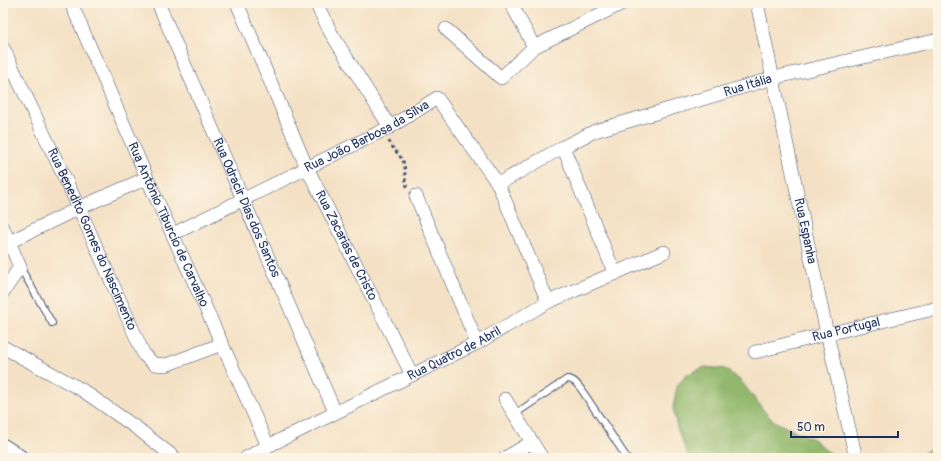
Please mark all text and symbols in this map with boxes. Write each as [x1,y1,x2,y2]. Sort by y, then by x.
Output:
street label: Rua Itália [722,71,774,100]
street label: Rua João Barbosa da Silva [302,97,432,176]
street label: Rua Odracir Dias dos Santos [209,136,284,280]
street label: Rua Antônio Tiburcio de Carvalho [124,140,212,310]
street label: Rua Benedito Gomes do Nascimento [44,146,140,333]
street label: Rua Zacarias de Cristo [312,188,381,303]
street label: Rua Espanha [790,197,820,265]
street label: Rua Portugal [811,314,882,345]
street label: Rua Quatro de Abril [405,323,504,384]
scale bar [791,413,898,439]
text: 50 m [797,420,825,435]

